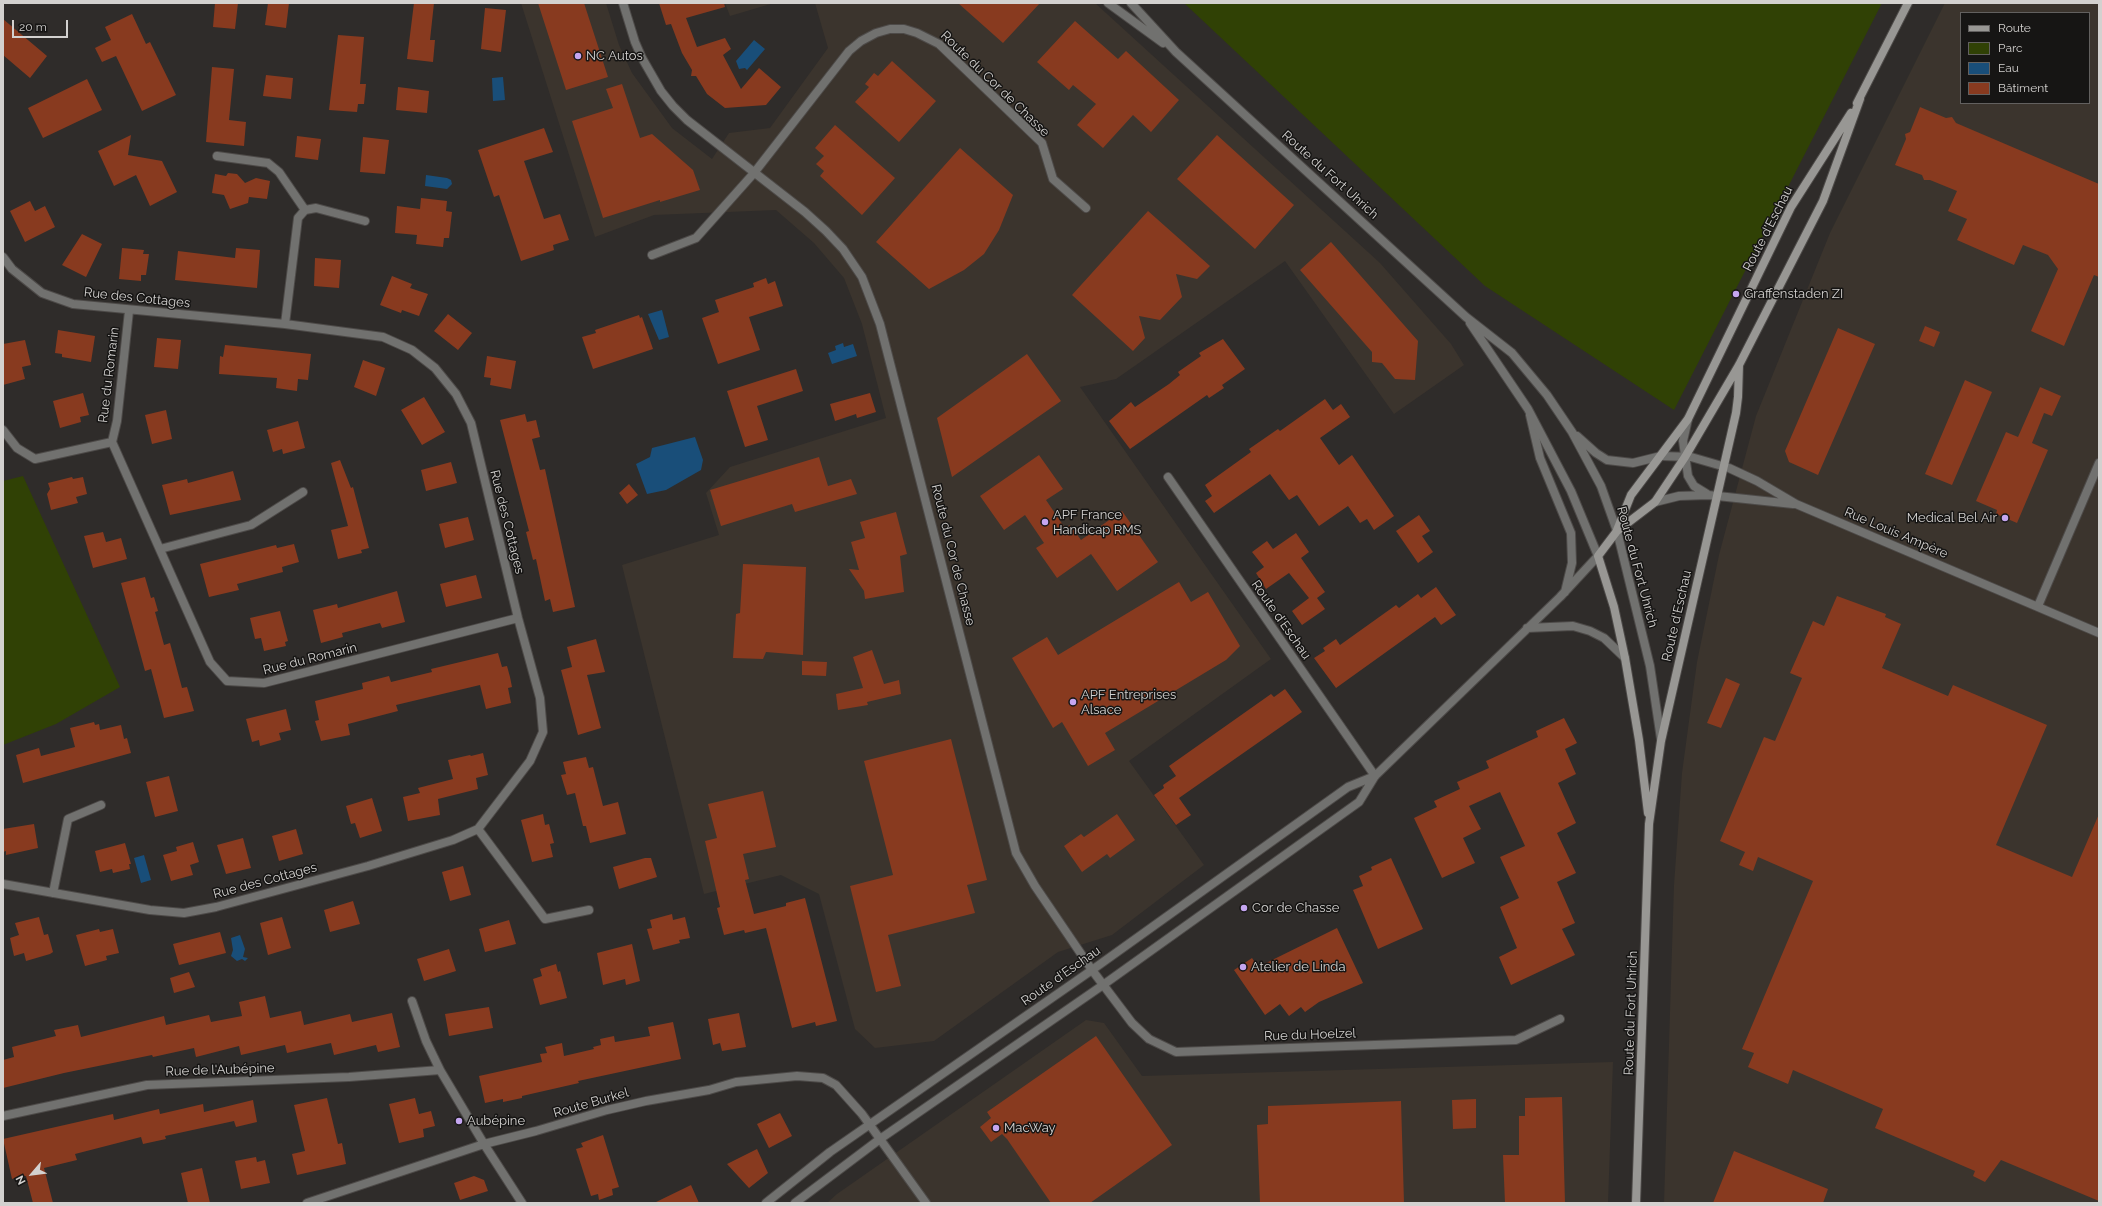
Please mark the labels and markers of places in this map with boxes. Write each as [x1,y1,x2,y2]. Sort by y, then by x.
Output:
place label: NC Autos [586,48,643,64]
marker: NC Autos [573,51,583,61]
place label: Graffenstaden ZI [1744,286,1843,302]
marker: Graffenstaden ZI [1731,289,1741,299]
place label: APF France Handicap RMS [1053,507,1141,538]
place label: Medical Bel Air [1907,510,1997,526]
marker: Medical Bel Air [2000,513,2010,523]
marker: APF France Handicap RMS [1040,517,1050,527]
place label: APF Entreprises Alsace [1081,687,1176,718]
marker: APF Entreprises Alsace [1068,697,1078,707]
place label: Cor de Chasse [1252,900,1339,916]
marker: Cor de Chasse [1239,903,1249,913]
place label: Atelier de Linda [1251,959,1345,975]
marker: Atelier de Linda [1238,962,1248,972]
place label: Aubépine [467,1113,525,1129]
marker: Aubépine [454,1116,464,1126]
place label: MacWay [1004,1120,1056,1136]
marker: MacWay [991,1123,1001,1133]

